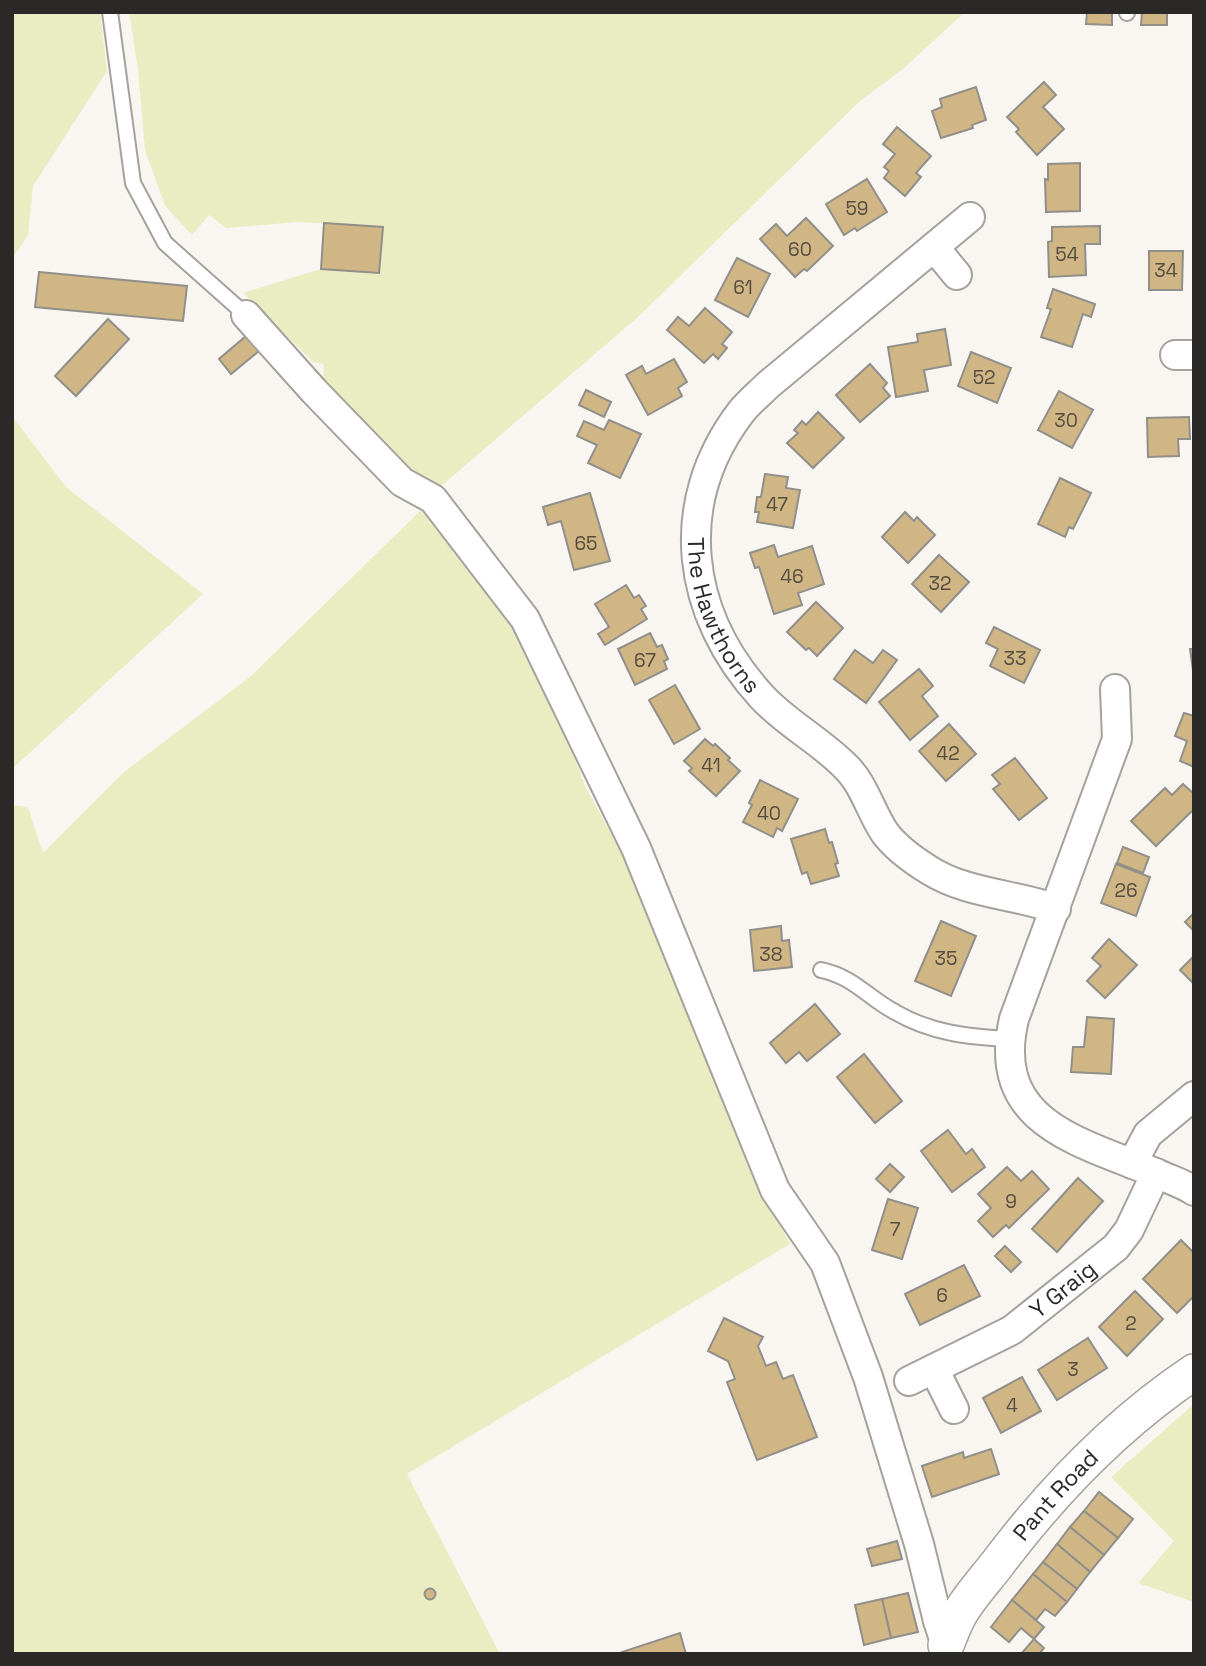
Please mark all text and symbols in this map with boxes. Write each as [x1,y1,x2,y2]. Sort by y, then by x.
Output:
house number: 59 [845,196,869,221]
house number: 60 [788,237,812,262]
house number: 54 [1055,242,1079,267]
house number: 34 [1154,258,1178,283]
house number: 61 [733,275,753,300]
house number: 52 [973,365,995,390]
house number: 30 [1054,408,1078,433]
house number: 47 [766,492,788,517]
house number: 65 [574,531,598,556]
street label: The Hawthorns [681,537,767,699]
house number: 46 [780,564,804,589]
house number: 32 [929,571,951,596]
house number: 33 [1004,646,1026,671]
house number: 67 [634,648,656,673]
house number: 42 [936,741,960,766]
house number: 41 [701,753,721,778]
house number: 40 [757,801,781,826]
house number: 26 [1114,878,1138,903]
house number: 38 [759,942,783,967]
house number: 35 [935,946,957,971]
house number: 9 [1005,1189,1017,1214]
house number: 7 [890,1217,901,1242]
street label: Y Graig [1023,1254,1102,1325]
house number: 6 [936,1283,948,1308]
house number: 2 [1125,1311,1137,1336]
house number: 3 [1067,1357,1079,1382]
house number: 4 [1006,1393,1018,1418]
street label: Pant Road [1006,1443,1105,1547]

